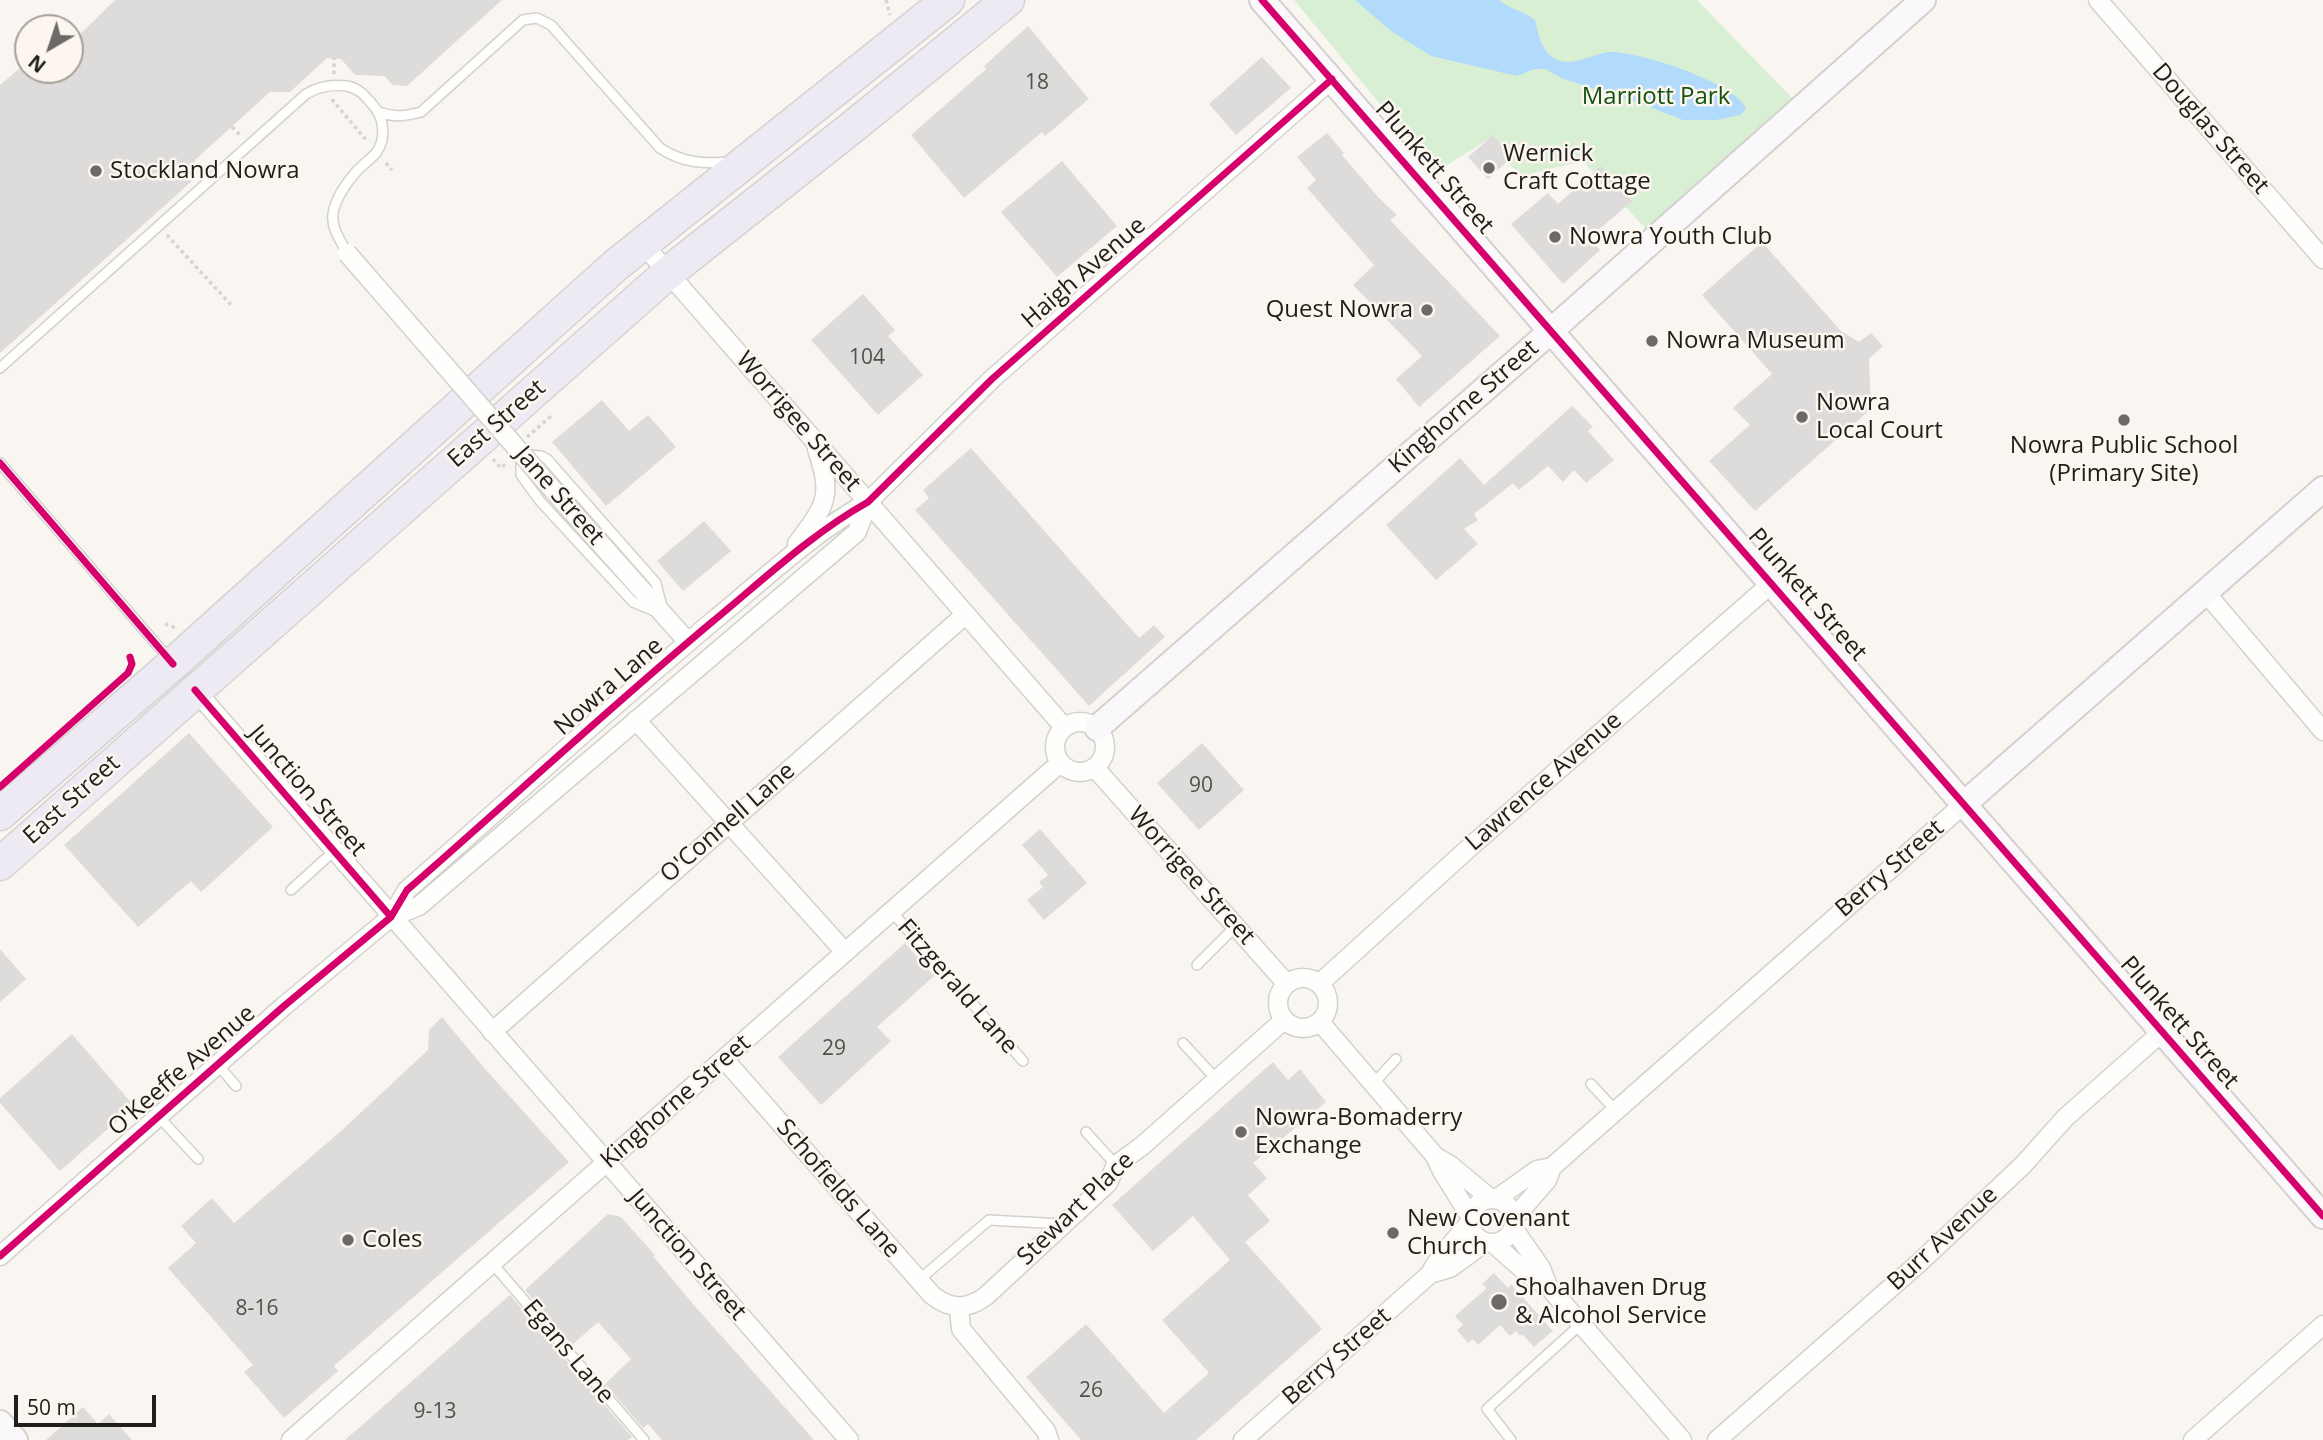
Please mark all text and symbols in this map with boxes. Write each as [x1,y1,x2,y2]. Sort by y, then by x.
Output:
north arrow [14,14,84,84]
text: N [23,49,51,79]
street label: Douglas Street [2145,58,2275,200]
house number: 18 [1025,70,1049,96]
park label: Marriott Park [1582,83,1730,111]
street label: Plunkett Street [1369,96,1499,240]
place label: Wernick Craft Cottage [1503,140,1651,196]
place label: Stockland Nowra [110,157,300,185]
marker: Wernick Craft Cottage [1481,160,1497,176]
marker: Stockland Nowra [88,163,104,179]
street label: Haigh Avenue [1016,211,1152,335]
place label: Nowra Youth Club [1569,223,1772,251]
marker: Nowra Youth Club [1547,229,1563,245]
place label: Quest Nowra [1266,296,1413,324]
marker: Quest Nowra [1419,302,1435,318]
place label: Nowra Museum [1666,327,1845,355]
marker: Nowra Museum [1644,333,1660,349]
street label: Kinghorne Street [1383,334,1545,480]
house number: 104 [849,345,885,371]
street label: Worrigee Street [730,346,866,498]
street label: East Street [442,374,552,474]
place label: Nowra Local Court [1816,389,1943,445]
marker: Nowra Local Court [1794,409,1810,425]
marker: Nowra Public School (Primary Site) [2116,412,2132,428]
place label: Nowra Public School (Primary Site) [2010,432,2238,488]
street label: Jane Street [508,441,610,551]
street label: Plunkett Street [1742,523,1872,667]
street label: Nowra Lane [549,632,669,742]
street label: Lawrence Avenue [1460,706,1628,858]
street label: Junction Street [242,720,372,862]
street label: East Street [18,749,126,851]
street label: O'Connell Lane [655,757,801,889]
house number: 90 [1189,773,1213,799]
street label: Worrigee Street [1122,801,1260,951]
street label: Berry Street [1830,814,1950,924]
street label: Fitzgerald Lane [891,914,1023,1060]
street label: Plunkett Street [2114,951,2244,1095]
street label: O'Keeffe Avenue [103,999,261,1143]
street label: Kinghorne Street [595,1029,757,1175]
house number: 29 [822,1036,846,1062]
place label: Nowra-Bomaderry Exchange [1255,1104,1462,1160]
street label: Schofields Lane [770,1114,906,1264]
marker: Nowra-Bomaderry Exchange [1233,1124,1249,1140]
street label: Stewart Place [1012,1146,1140,1272]
street label: Burr Avenue [1882,1181,2004,1297]
street label: Junction Street [622,1184,752,1326]
place label: New Covenant Church [1407,1205,1570,1261]
marker: New Covenant Church [1385,1225,1401,1241]
place label: Coles [362,1226,423,1254]
marker: Coles [340,1232,356,1248]
place label: Shoalhaven Drug & Alcohol Service [1515,1274,1707,1330]
marker: Shoalhaven Drug & Alcohol Service [1489,1292,1509,1312]
street label: Egans Lane [516,1294,620,1410]
house number: 8-16 [236,1296,278,1322]
street label: Berry Street [1277,1302,1397,1412]
house number: 26 [1079,1378,1103,1404]
scale bar [18,1380,159,1424]
text: 50 m [27,1393,76,1421]
house number: 9-13 [414,1399,456,1425]

